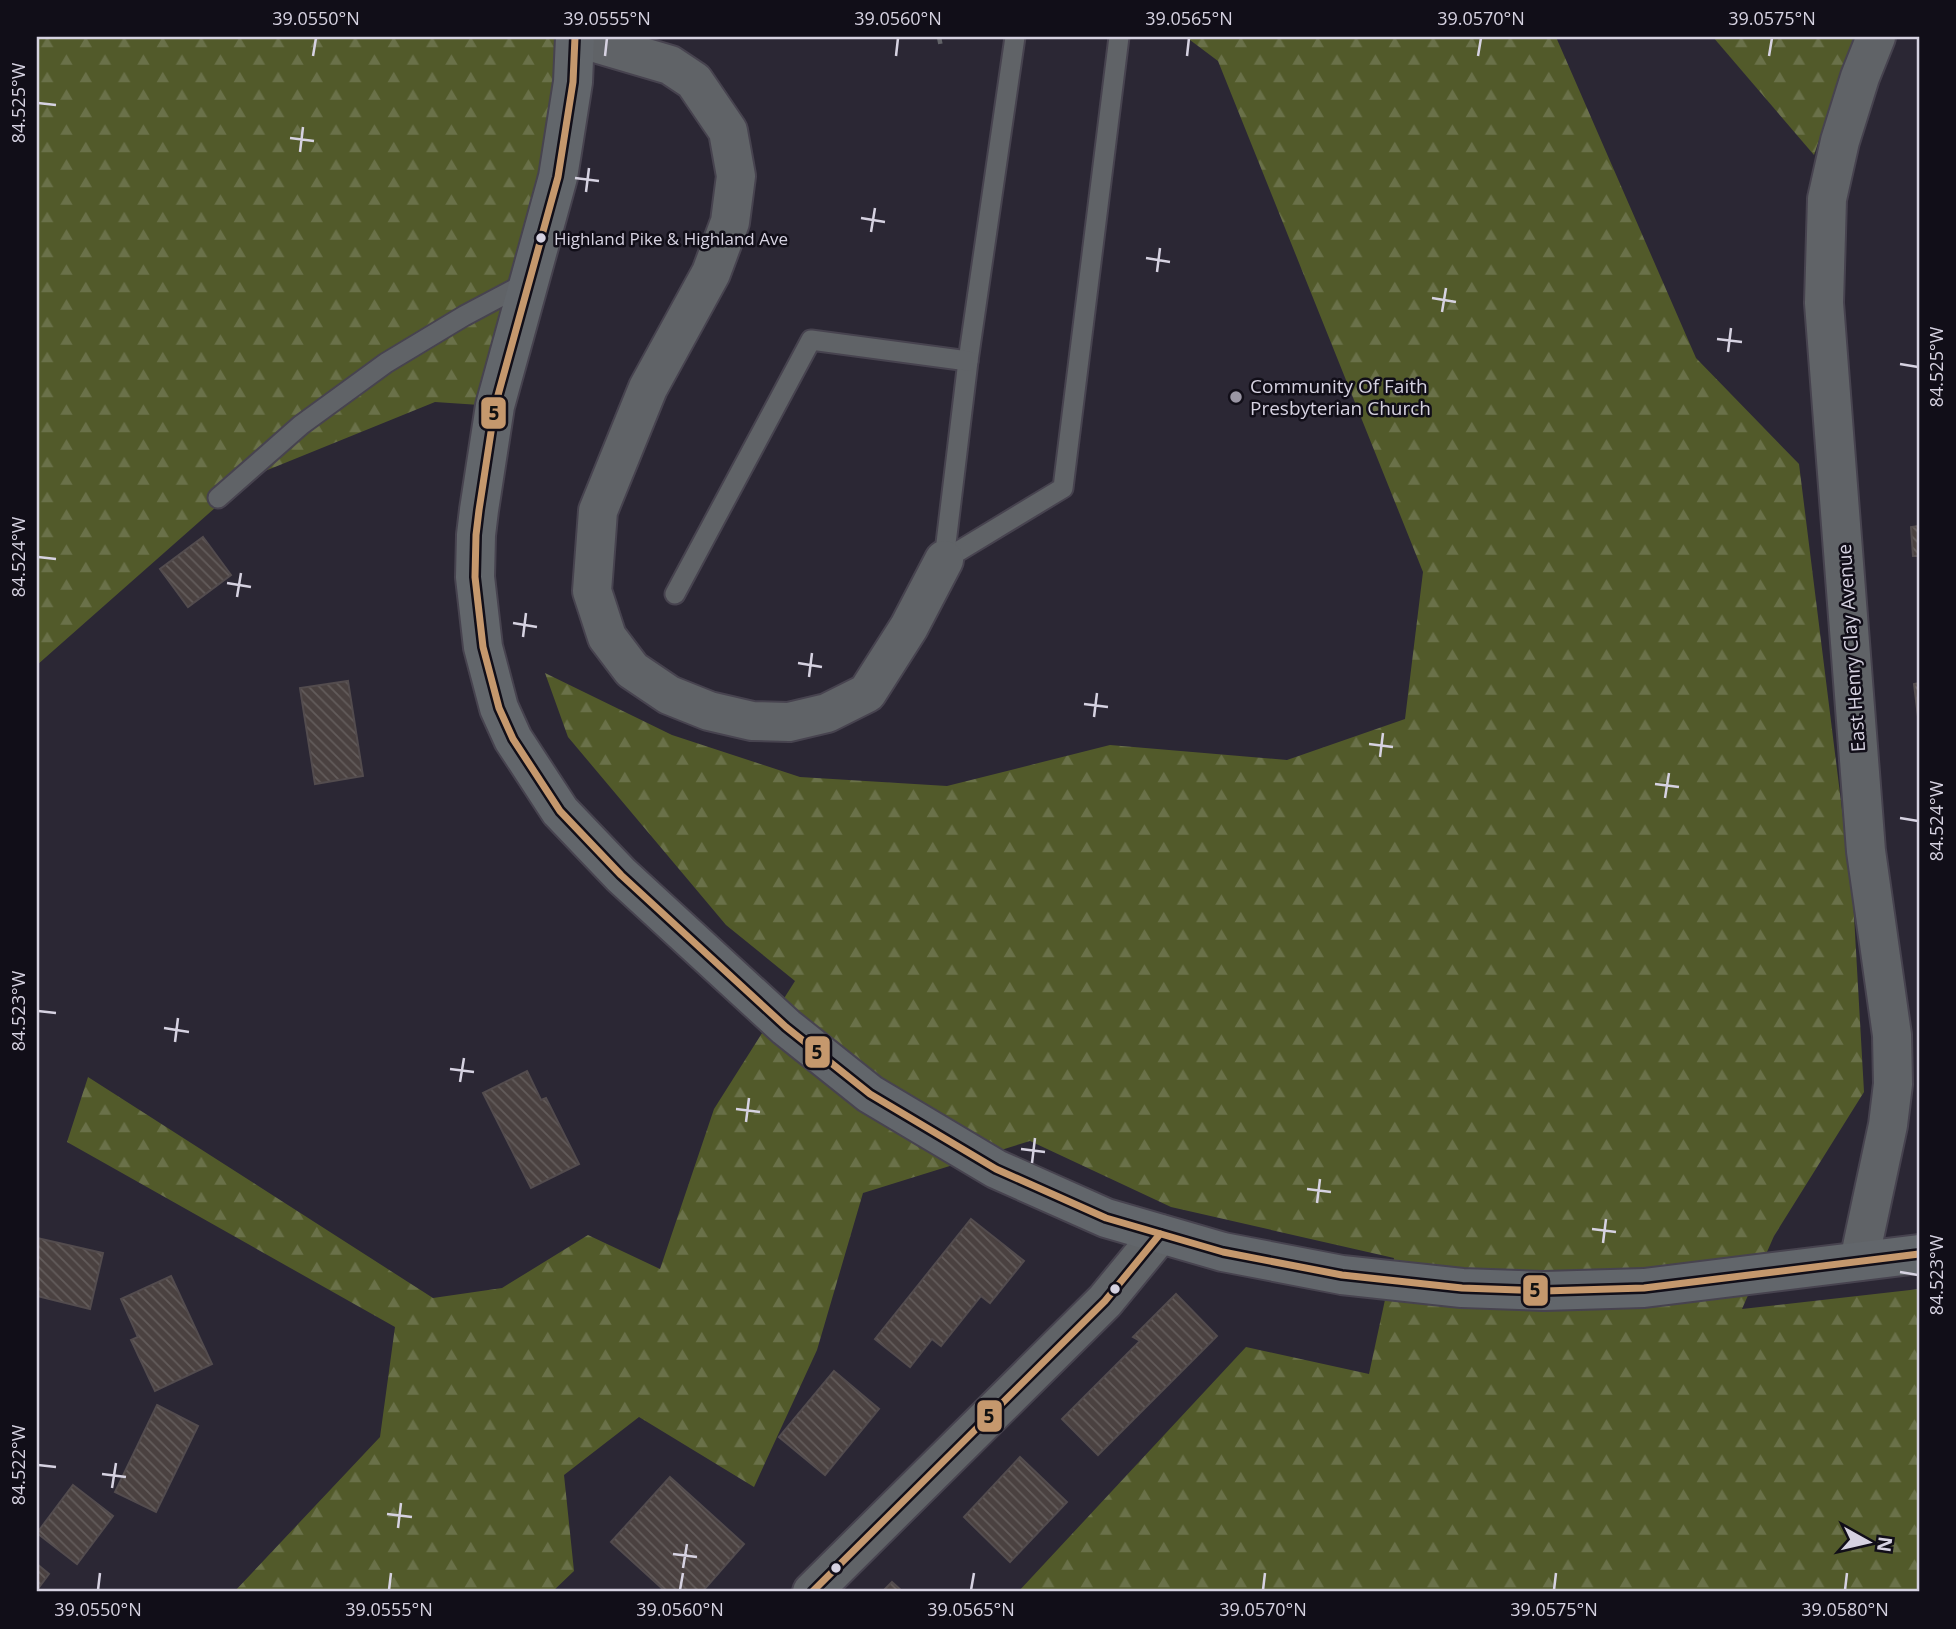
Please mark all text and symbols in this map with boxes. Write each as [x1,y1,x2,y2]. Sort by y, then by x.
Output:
text: 39.0550°N [272,6,360,30]
text: 39.0555°N [563,6,651,30]
text: 39.0560°N [854,6,942,30]
text: 39.0565°N [1145,6,1233,30]
text: 39.0570°N [1437,6,1525,30]
text: 39.0575°N [1728,6,1816,30]
text: 84.525°W [6,62,30,143]
place label: Highland Pike & Highland Ave [554,227,788,250]
marker: Highland Pike & Highland Ave [534,231,548,245]
text: 84.525°W [1924,326,1948,407]
place label: Community Of Faith Presbyterian Church [1250,373,1431,421]
marker: Community Of Faith Presbyterian Church [1228,389,1244,405]
line badge: 5 [480,396,507,430]
text: 5 [489,400,499,426]
text: 84.524°W [6,516,30,597]
street label: East Henry Clay Avenue [1831,543,1871,753]
text: 84.524°W [1924,780,1948,861]
text: 84.523°W [6,970,30,1051]
line badge: 5 [804,1035,831,1069]
text: 5 [812,1039,822,1065]
text: 84.523°W [1924,1234,1948,1315]
line badge: 5 [1522,1274,1549,1307]
text: 5 [1530,1277,1540,1303]
unlabelled marker [1108,1282,1122,1296]
line badge: 5 [976,1399,1003,1433]
text: 5 [984,1403,994,1429]
text: 84.522°W [6,1424,30,1505]
north arrow [1834,1506,1904,1576]
text: N [1871,1535,1899,1554]
unlabelled marker [829,1561,843,1575]
text: 39.0550°N [54,1597,142,1621]
text: 39.0555°N [345,1597,433,1621]
text: 39.0560°N [636,1597,724,1621]
text: 39.0565°N [927,1597,1015,1621]
text: 39.0570°N [1219,1597,1307,1621]
text: 39.0575°N [1510,1597,1598,1621]
text: 39.0580°N [1801,1597,1889,1621]

